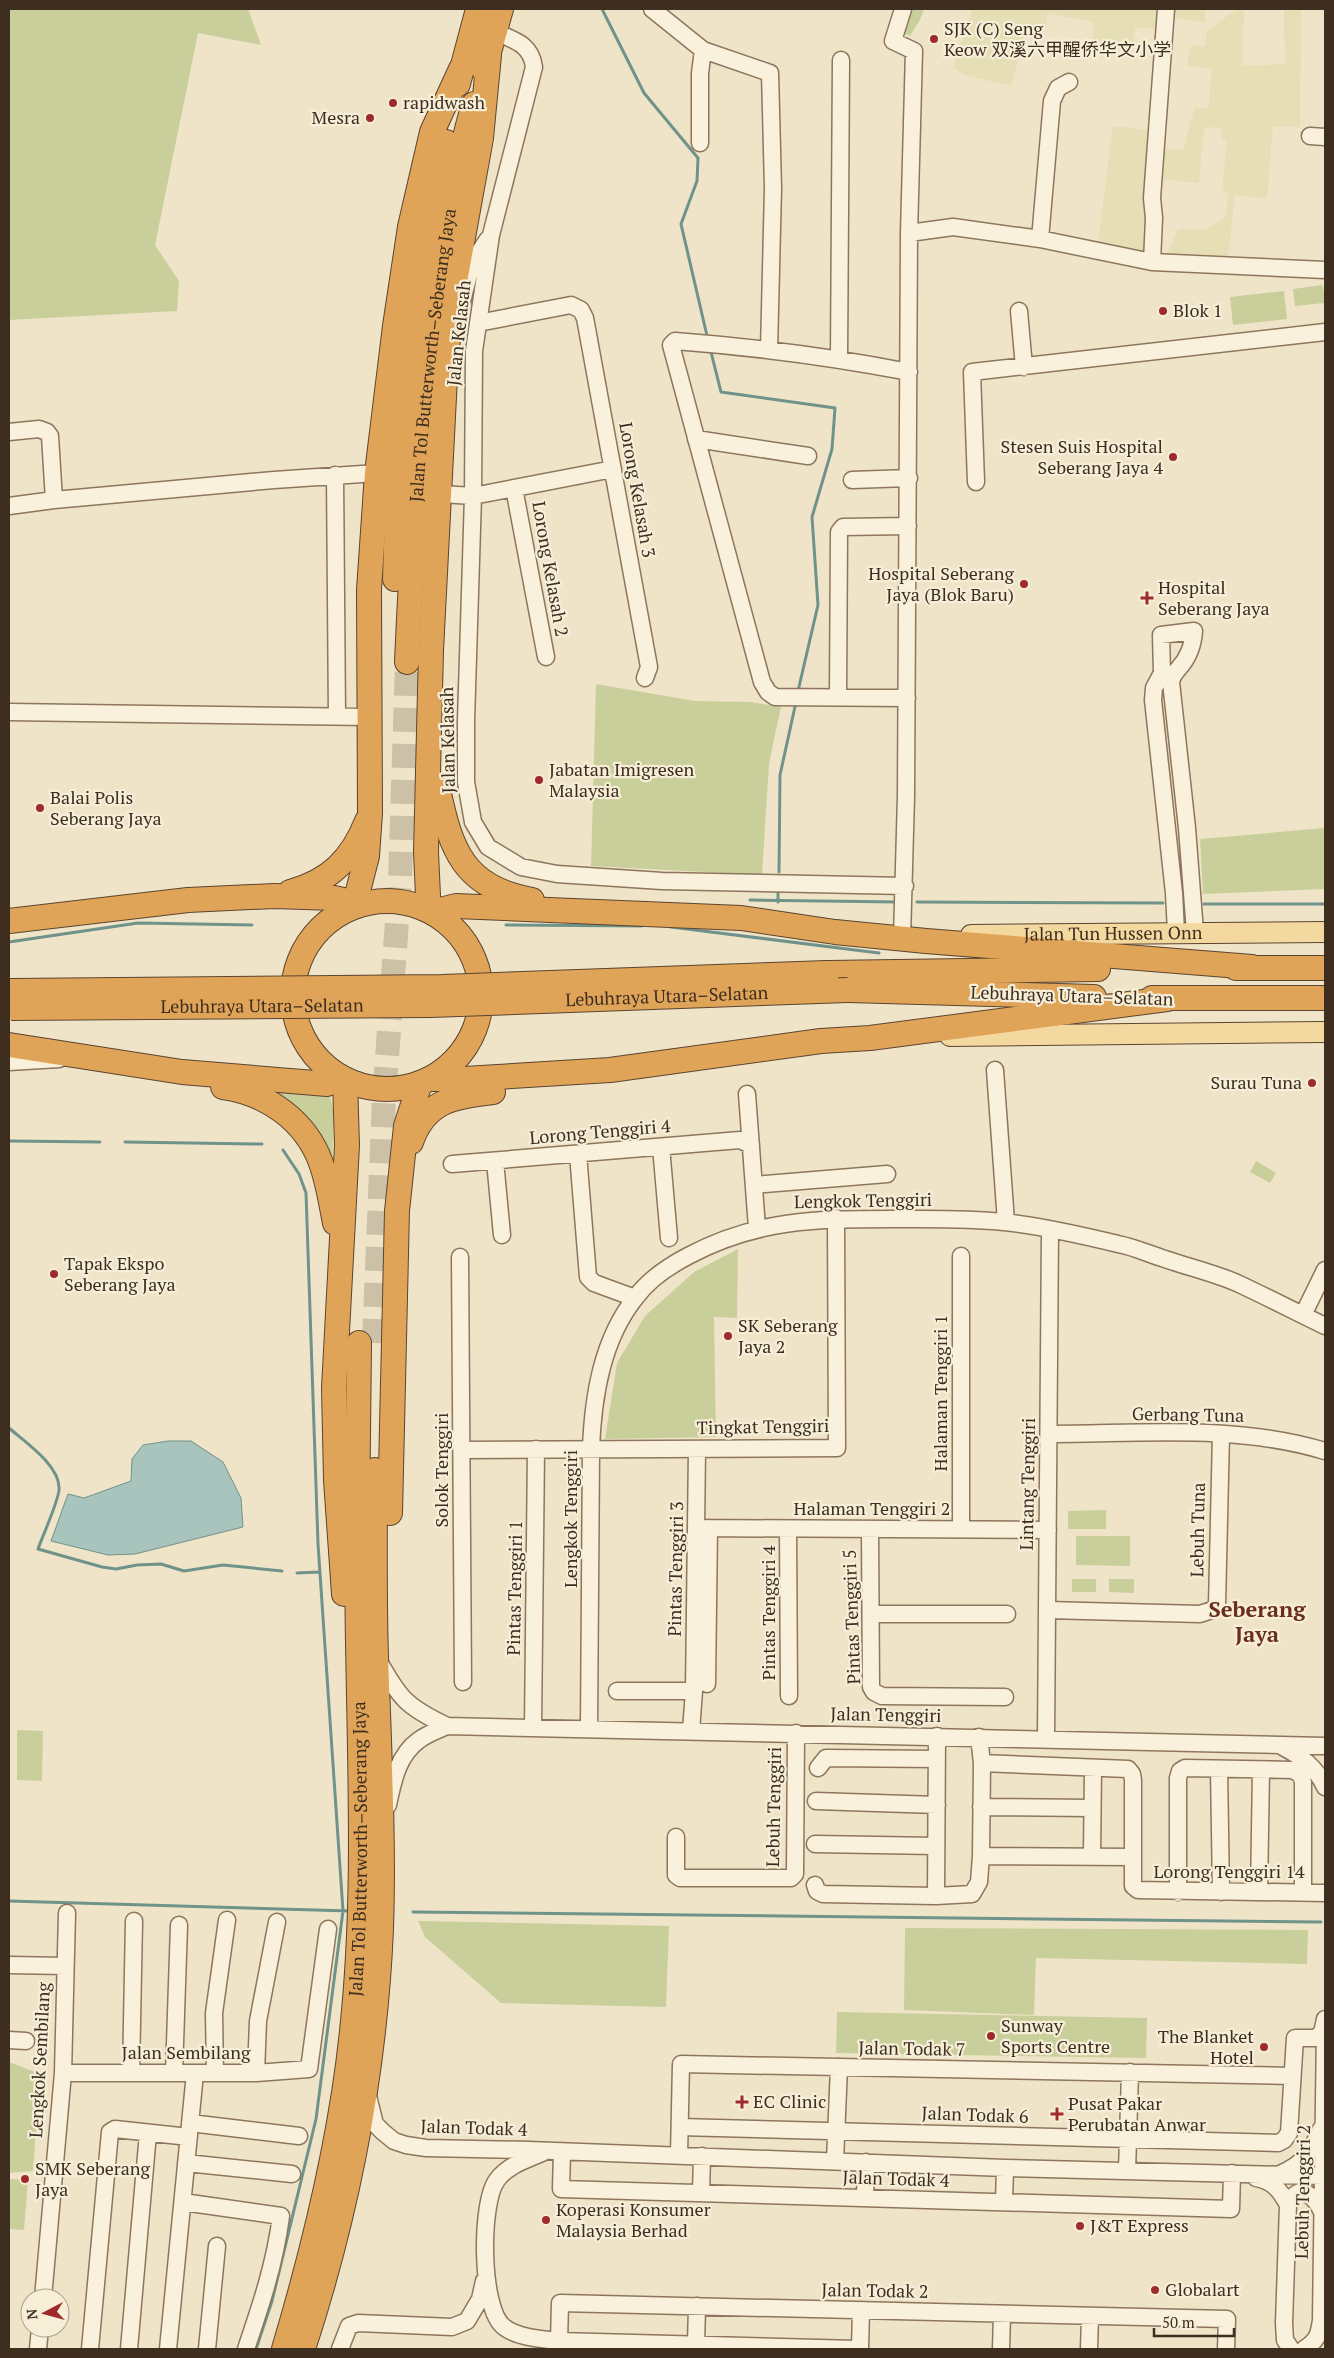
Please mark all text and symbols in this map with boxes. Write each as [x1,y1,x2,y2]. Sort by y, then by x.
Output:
place label: SJK (C) Seng Keow 双溪六甲醒侨华文小学 [944,16,1171,61]
marker: SJK (C) Seng Keow 双溪六甲醒侨华文小学 [928,33,940,45]
place label: rapidwash [403,90,486,114]
marker: rapidwash [387,97,399,109]
place label: Mesra [312,105,360,129]
marker: Mesra [364,112,376,124]
street label: Jalan Tol Butterworth–Seberang Jaya [403,206,461,503]
street label: Jalan Kelasah [441,278,476,387]
place label: Blok 1 [1173,298,1223,322]
marker: Blok 1 [1157,305,1169,317]
street label: Lorong Kelasah 3 [614,420,662,559]
place label: Stesen Suis Hospital Seberang Jaya 4 [1000,434,1163,479]
marker: Stesen Suis Hospital Seberang Jaya 4 [1167,451,1179,463]
street label: Lorong Kelasah 2 [527,499,575,638]
place label: Hospital Seberang Jaya (Blok Baru) [868,561,1015,606]
place label: Hospital Seberang Jaya [1158,575,1270,620]
marker: Hospital Seberang Jaya (Blok Baru) [1018,578,1030,590]
marker: Hospital Seberang Jaya [1140,591,1154,605]
street label: Jalan Kelasah [434,686,460,794]
place label: Jabatan Imigresen Malaysia [549,757,695,802]
marker: Jabatan Imigresen Malaysia [533,774,545,786]
place label: Balai Polis Seberang Jaya [50,785,162,830]
marker: Balai Polis Seberang Jaya [34,802,46,814]
street label: Jalan Tun Hussen Onn [1023,920,1203,946]
street label: Lebuhraya Utara–Selatan [970,979,1174,1011]
street label: Lebuhraya Utara–Selatan [565,980,769,1011]
street label: Lebuhraya Utara–Selatan [160,992,364,1018]
place label: Surau Tuna [1211,1070,1302,1094]
marker: Surau Tuna [1306,1077,1318,1089]
street label: Lorong Tenggiri 4 [528,1113,672,1149]
street label: Lengkok Tenggiri [794,1187,932,1213]
place label: Tapak Ekspo Seberang Jaya [64,1251,176,1296]
marker: Tapak Ekspo Seberang Jaya [48,1268,60,1280]
place label: SK Seberang Jaya 2 [738,1313,838,1358]
street label: Halaman Tenggiri 1 [928,1315,952,1471]
marker: SK Seberang Jaya 2 [722,1330,734,1342]
street label: Gerbang Tuna [1132,1401,1244,1427]
street label: Solok Tenggiri [429,1412,453,1528]
street label: Tingkat Tenggiri [696,1413,829,1439]
street label: Lintang Tenggiri [1014,1417,1040,1551]
street label: Lengkok Tenggiri [558,1450,582,1588]
street label: Lebuh Tuna [1184,1482,1210,1578]
street label: Halaman Tenggiri 2 [794,1496,950,1520]
street label: Pintas Tenggiri 3 [662,1501,688,1637]
street label: Pintas Tenggiri 1 [501,1520,527,1656]
street label: Pintas Tenggiri 4 [756,1545,780,1681]
street label: Pintas Tenggiri 5 [837,1549,865,1685]
district label: Seberang Jaya [1208,1594,1306,1648]
street label: Jalan Tol Butterworth–Seberang Jaya [342,1701,372,1997]
street label: Jalan Tenggiri [830,1701,942,1727]
street label: Lebuh Tenggiri [760,1747,786,1867]
street label: Lorong Tenggiri 14 [1153,1859,1305,1883]
street label: Lengkok Sembilang [23,1981,55,2138]
place label: Sunway Sports Centre [1001,2013,1110,2058]
place label: The Blanket Hotel [1158,2024,1254,2069]
marker: Sunway Sports Centre [985,2030,997,2042]
street label: Jalan Todak 7 [858,2035,966,2061]
street label: Jalan Sembilang [122,2040,251,2064]
marker: The Blanket Hotel [1258,2041,1270,2053]
place label: EC Clinic [753,2089,826,2113]
place label: Pusat Pakar Perubatan Anwar [1068,2091,1206,2136]
marker: EC Clinic [735,2095,749,2109]
street label: Jalan Todak 6 [921,2100,1029,2128]
marker: Pusat Pakar Perubatan Anwar [1050,2107,1064,2121]
street label: Jalan Todak 4 [420,2113,528,2141]
street label: Lebuh Tenggiri 2 [1289,2125,1315,2259]
place label: SMK Seberang Jaya [35,2156,151,2201]
street label: Jalan Todak 4 [842,2164,950,2192]
marker: SMK Seberang Jaya [19,2173,31,2185]
place label: Koperasi Konsumer Malaysia Berhad [556,2197,711,2242]
place label: J&T Express [1090,2213,1189,2237]
marker: Koperasi Konsumer Malaysia Berhad [540,2214,552,2226]
marker: J&T Express [1074,2220,1086,2232]
street label: Jalan Todak 2 [821,2277,929,2303]
place label: Globalart [1165,2277,1240,2301]
marker: Globalart [1149,2284,1161,2296]
north arrow [20,2288,70,2338]
scale bar [1154,2306,1234,2338]
text: N [22,2308,42,2321]
text: 50 m [1162,2312,1195,2332]

